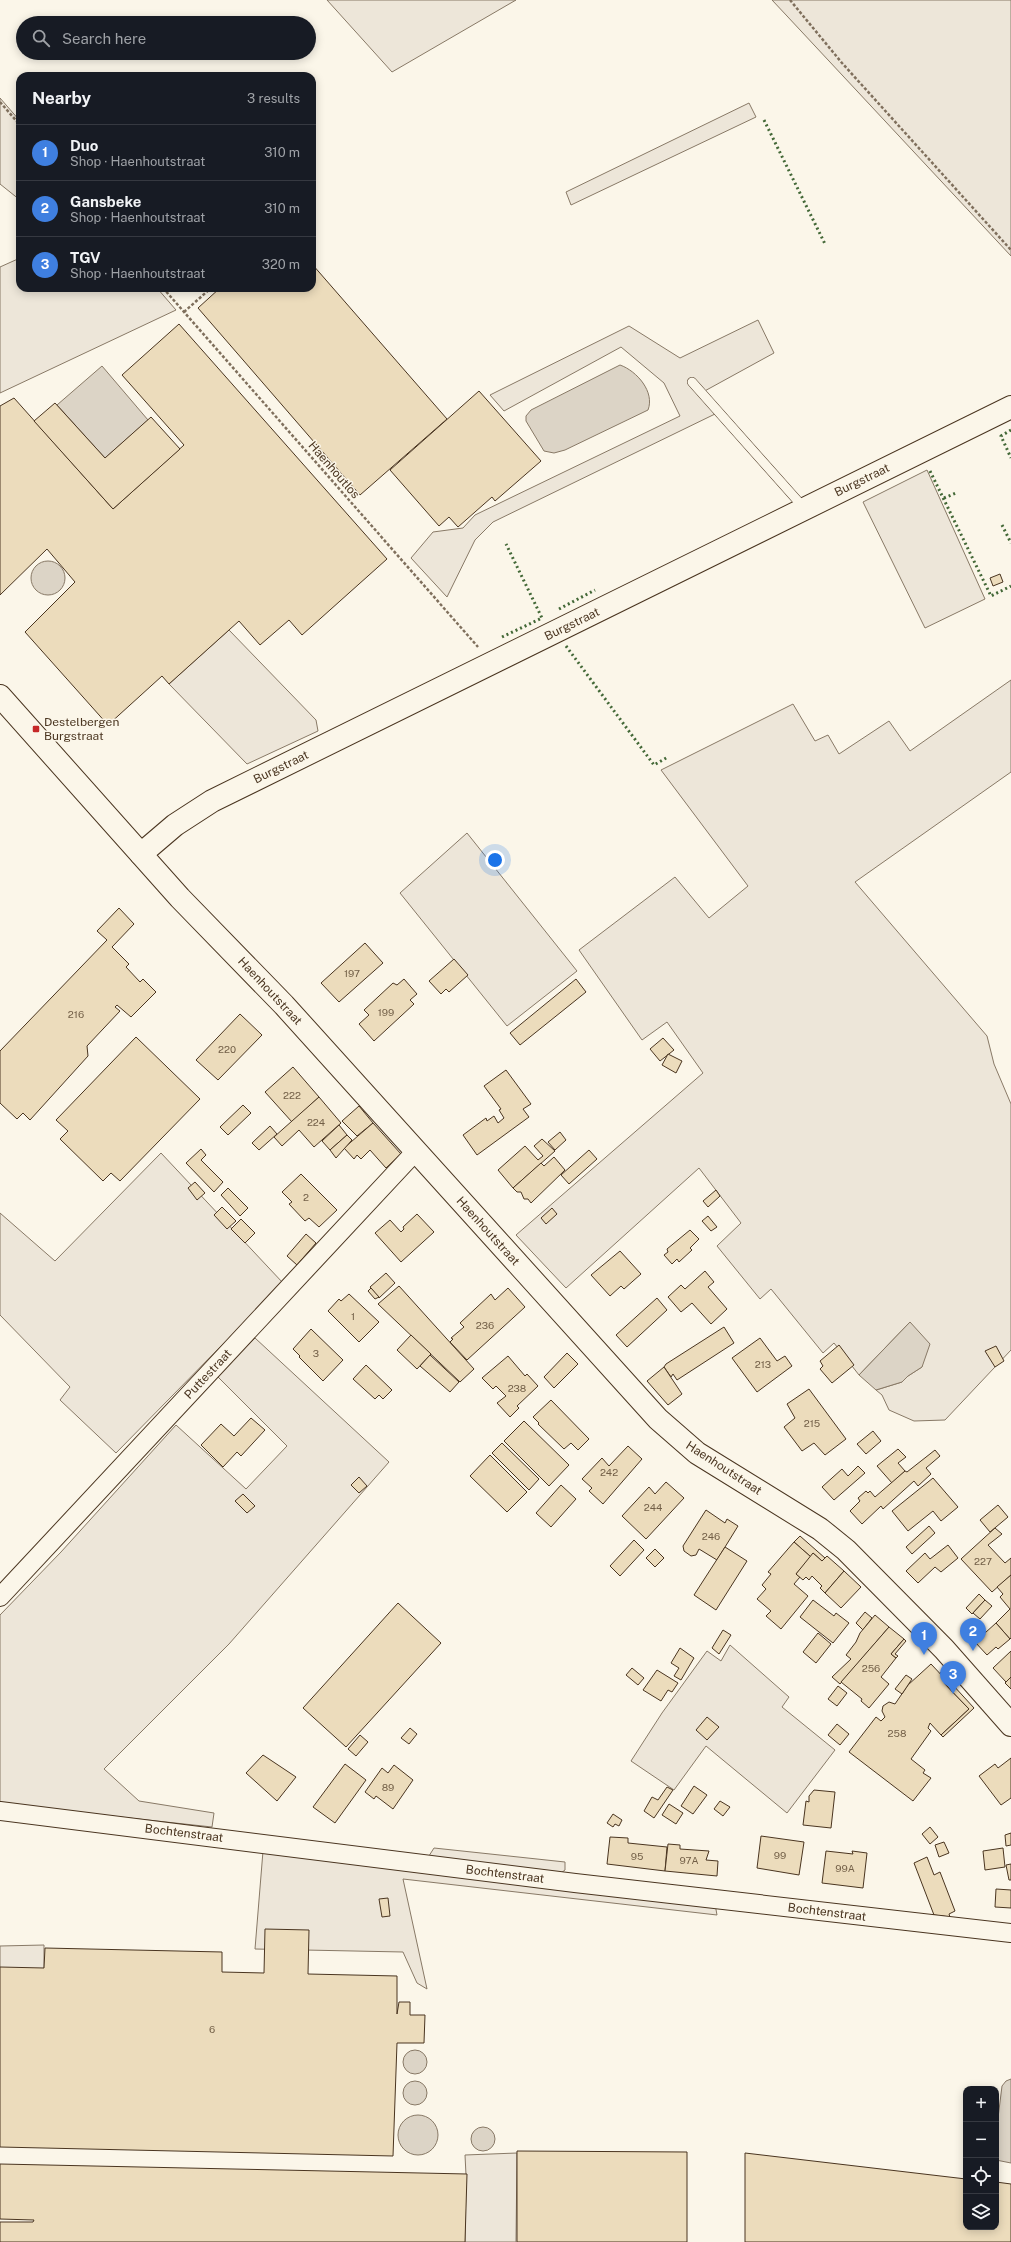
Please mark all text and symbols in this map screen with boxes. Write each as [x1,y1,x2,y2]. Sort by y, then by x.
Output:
search box [16,16,316,60]
icon: search [30,27,52,49]
text: Search here [62,30,146,47]
text: Nearby [32,88,91,108]
text: 3 results [247,91,300,106]
text: Duo [70,137,98,154]
text: 1 [42,145,48,160]
text: 310 m [264,145,300,160]
text: Shop · Haenhoutstraat [70,154,205,169]
text: Gansbeke [70,193,141,210]
text: 2 [41,201,49,216]
text: 310 m [264,201,300,216]
text: Shop · Haenhoutstraat [70,210,205,225]
text: TGV [70,249,101,266]
text: 3 [41,257,49,272]
text: 320 m [262,257,300,272]
text: Shop · Haenhoutstraat [70,266,205,281]
street label: Haenhoutlos [305,439,363,501]
street label: Burgstraat [832,461,892,499]
street label: Burgstraat [542,605,602,643]
place label: Destelbergen Burgstraat [44,715,119,743]
marker: Destelbergen Burgstraat [31,724,41,734]
street label: Burgstraat [251,748,311,786]
your location [485,850,505,870]
street label: Haenhoutstraat [235,954,305,1028]
house number: 197 [344,967,360,979]
house number: 199 [378,1006,394,1018]
house number: 216 [68,1008,84,1020]
house number: 220 [218,1043,236,1055]
house number: 222 [283,1089,301,1101]
house number: 224 [307,1116,325,1128]
house number: 2 [303,1191,309,1203]
street label: Haenhoutstraat [454,1194,523,1268]
house number: 1 [351,1310,355,1322]
house number: 236 [476,1319,494,1331]
street label: Puttestraat [182,1346,235,1402]
house number: 3 [313,1347,319,1359]
house number: 213 [755,1358,771,1370]
house number: 238 [508,1382,526,1394]
house number: 215 [804,1417,820,1429]
street label: Haenhoutstraat [683,1438,765,1498]
house number: 242 [600,1466,618,1478]
house number: 244 [644,1501,662,1513]
house number: 246 [702,1530,720,1542]
house number: 227 [974,1555,992,1567]
pin: 2 [960,1618,986,1651]
pin: 1 [911,1622,937,1655]
pin: 3 [940,1661,966,1694]
house number: 256 [862,1662,880,1674]
house number: 258 [888,1727,906,1739]
house number: 89 [382,1781,394,1793]
street label: Bochtenstraat [144,1821,224,1845]
house number: 99 [774,1849,786,1861]
house number: 95 [631,1850,643,1862]
house number: 97A [679,1854,699,1866]
street label: Bochtenstraat [465,1862,545,1886]
house number: 99A [835,1862,855,1874]
street label: Bochtenstraat [787,1900,867,1924]
house number: 6 [209,2023,215,2035]
map controls [963,2086,999,2230]
button: + [963,2086,999,2122]
button: − [963,2122,999,2158]
button: locate [963,2158,999,2194]
button: layers [963,2194,999,2230]

